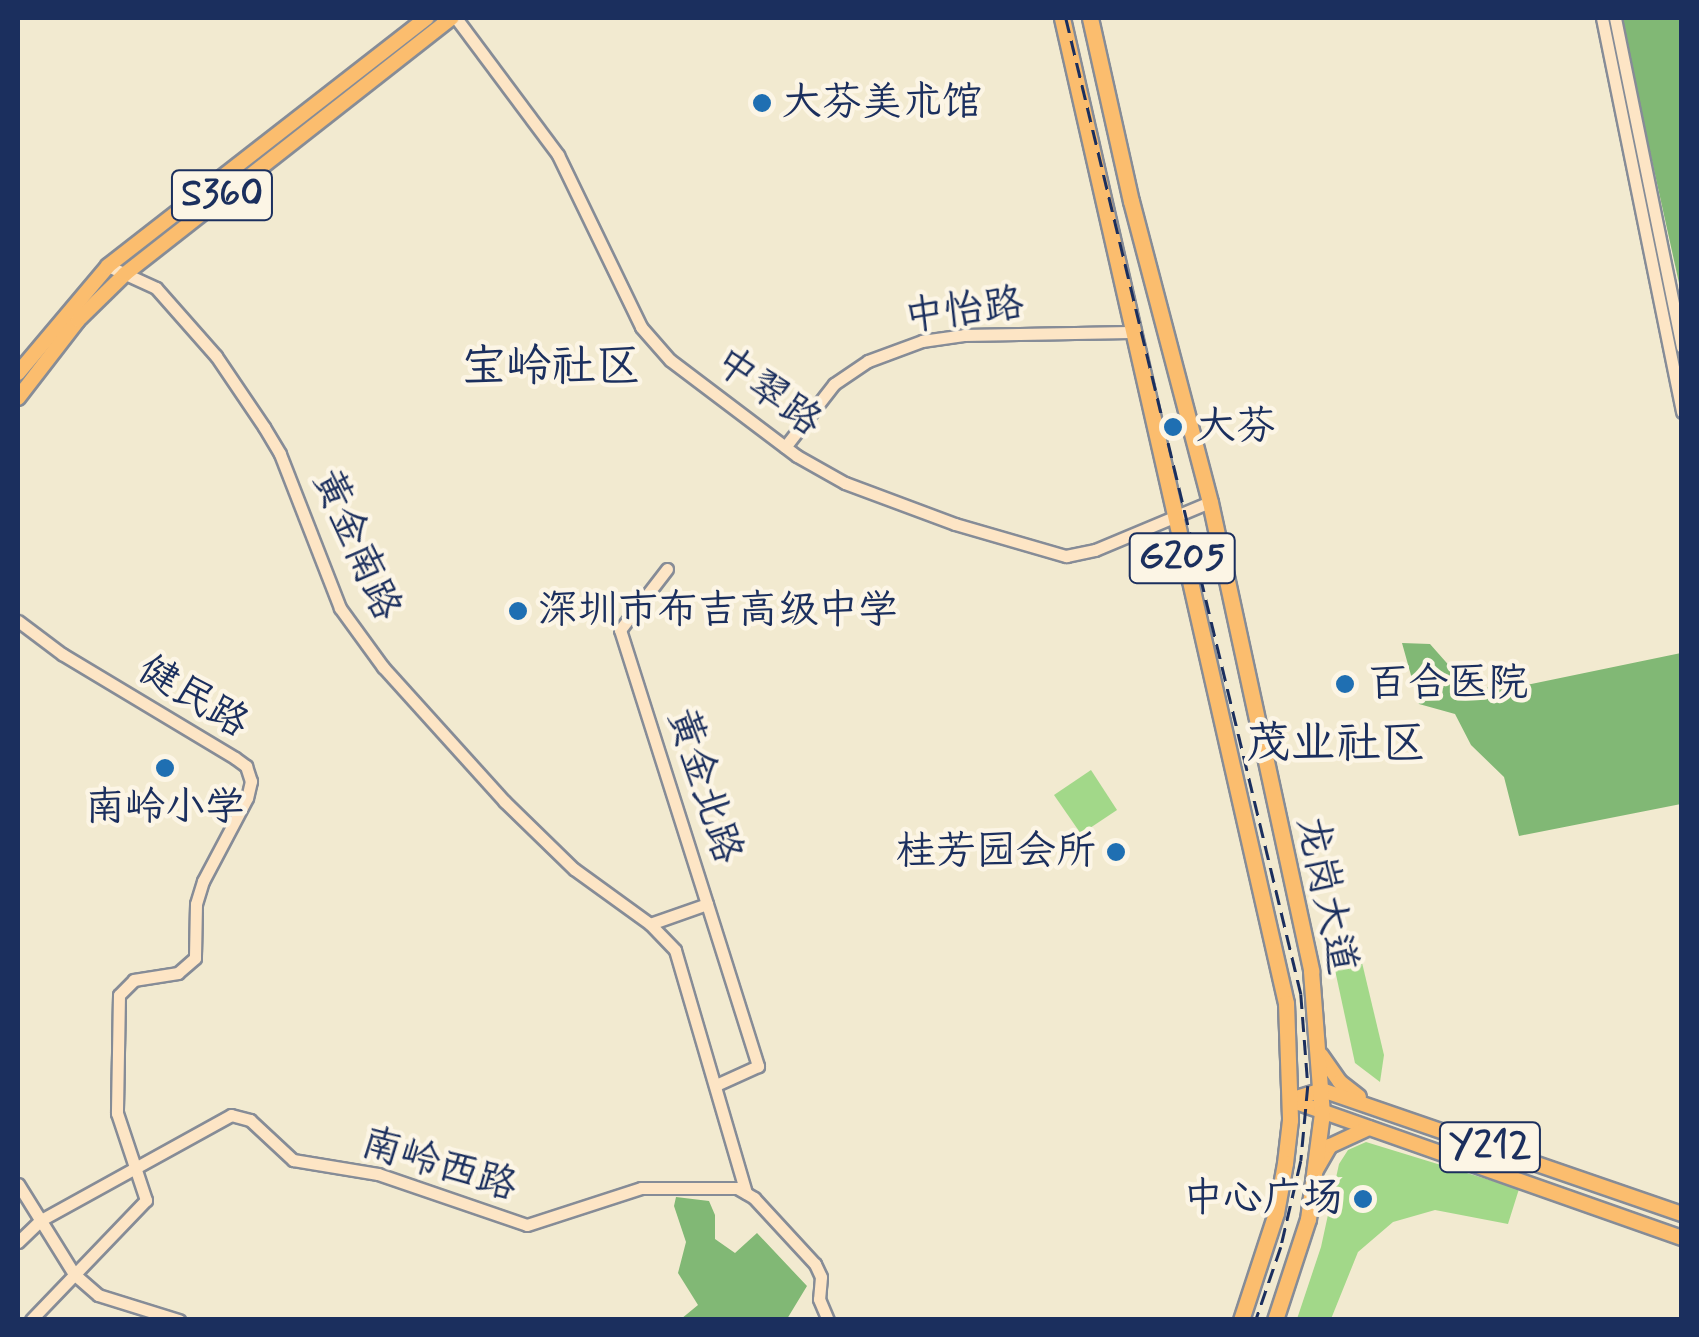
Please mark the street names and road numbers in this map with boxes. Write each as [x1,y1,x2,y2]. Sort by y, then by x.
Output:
road number: S360 [170,162,274,228]
street label: 中怡路 [902,280,1026,342]
street label: 中翠路 [705,337,831,447]
street label: 黄金南路 [302,462,410,628]
road number: G205 [1127,525,1237,591]
street label: 健民路 [129,646,257,748]
street label: 黄金北路 [656,702,752,870]
street label: 龙岗大道 [1286,812,1366,978]
road number: Y212 [1438,1114,1542,1180]
street label: 南岭西路 [355,1119,523,1211]

